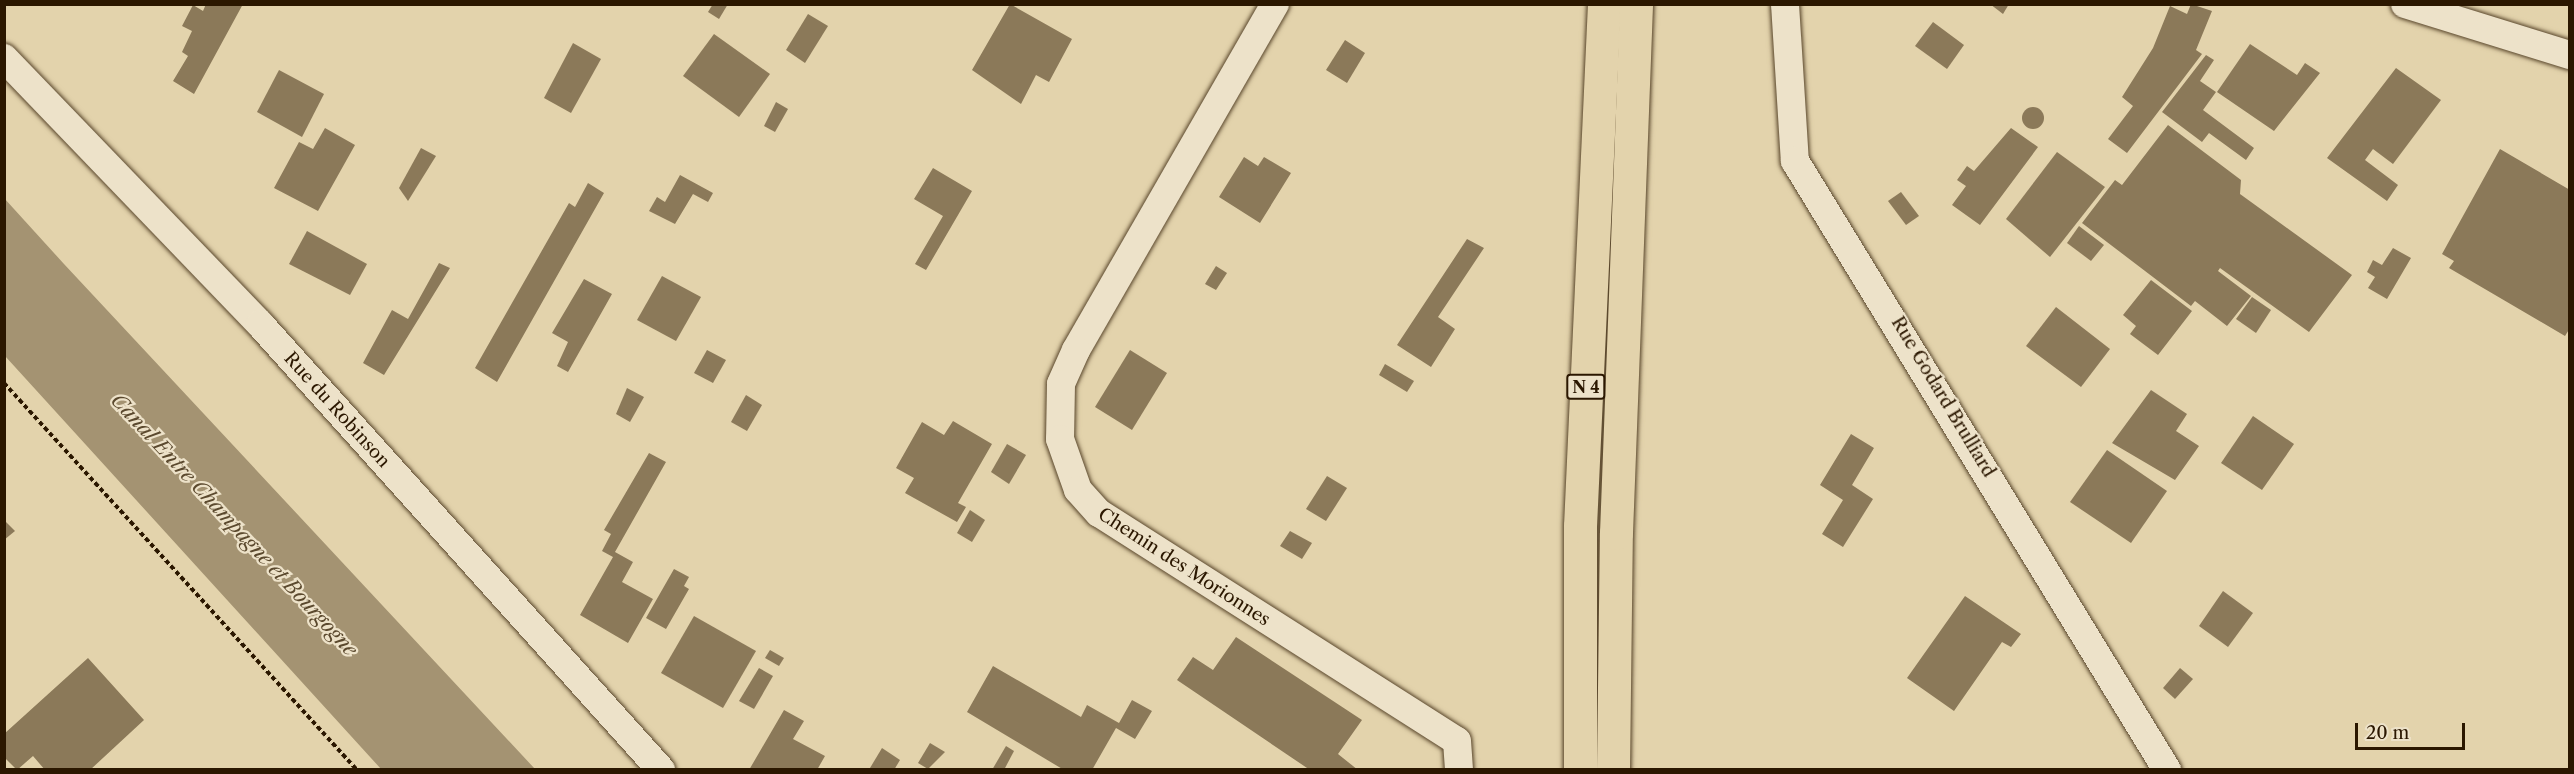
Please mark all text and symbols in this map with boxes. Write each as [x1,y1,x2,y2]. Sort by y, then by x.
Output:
street label: Rue Godard Brulliard [1887,313,1999,481]
street label: Rue du Robinson [280,348,394,472]
road number: N 4 [1565,374,1607,400]
water label: Canal Entre Champagne et Bourgogne [106,389,362,661]
street label: Chemin des Morionnes [1094,503,1274,631]
scale bar [2358,711,2468,749]
text: 20 m [2366,722,2409,744]

